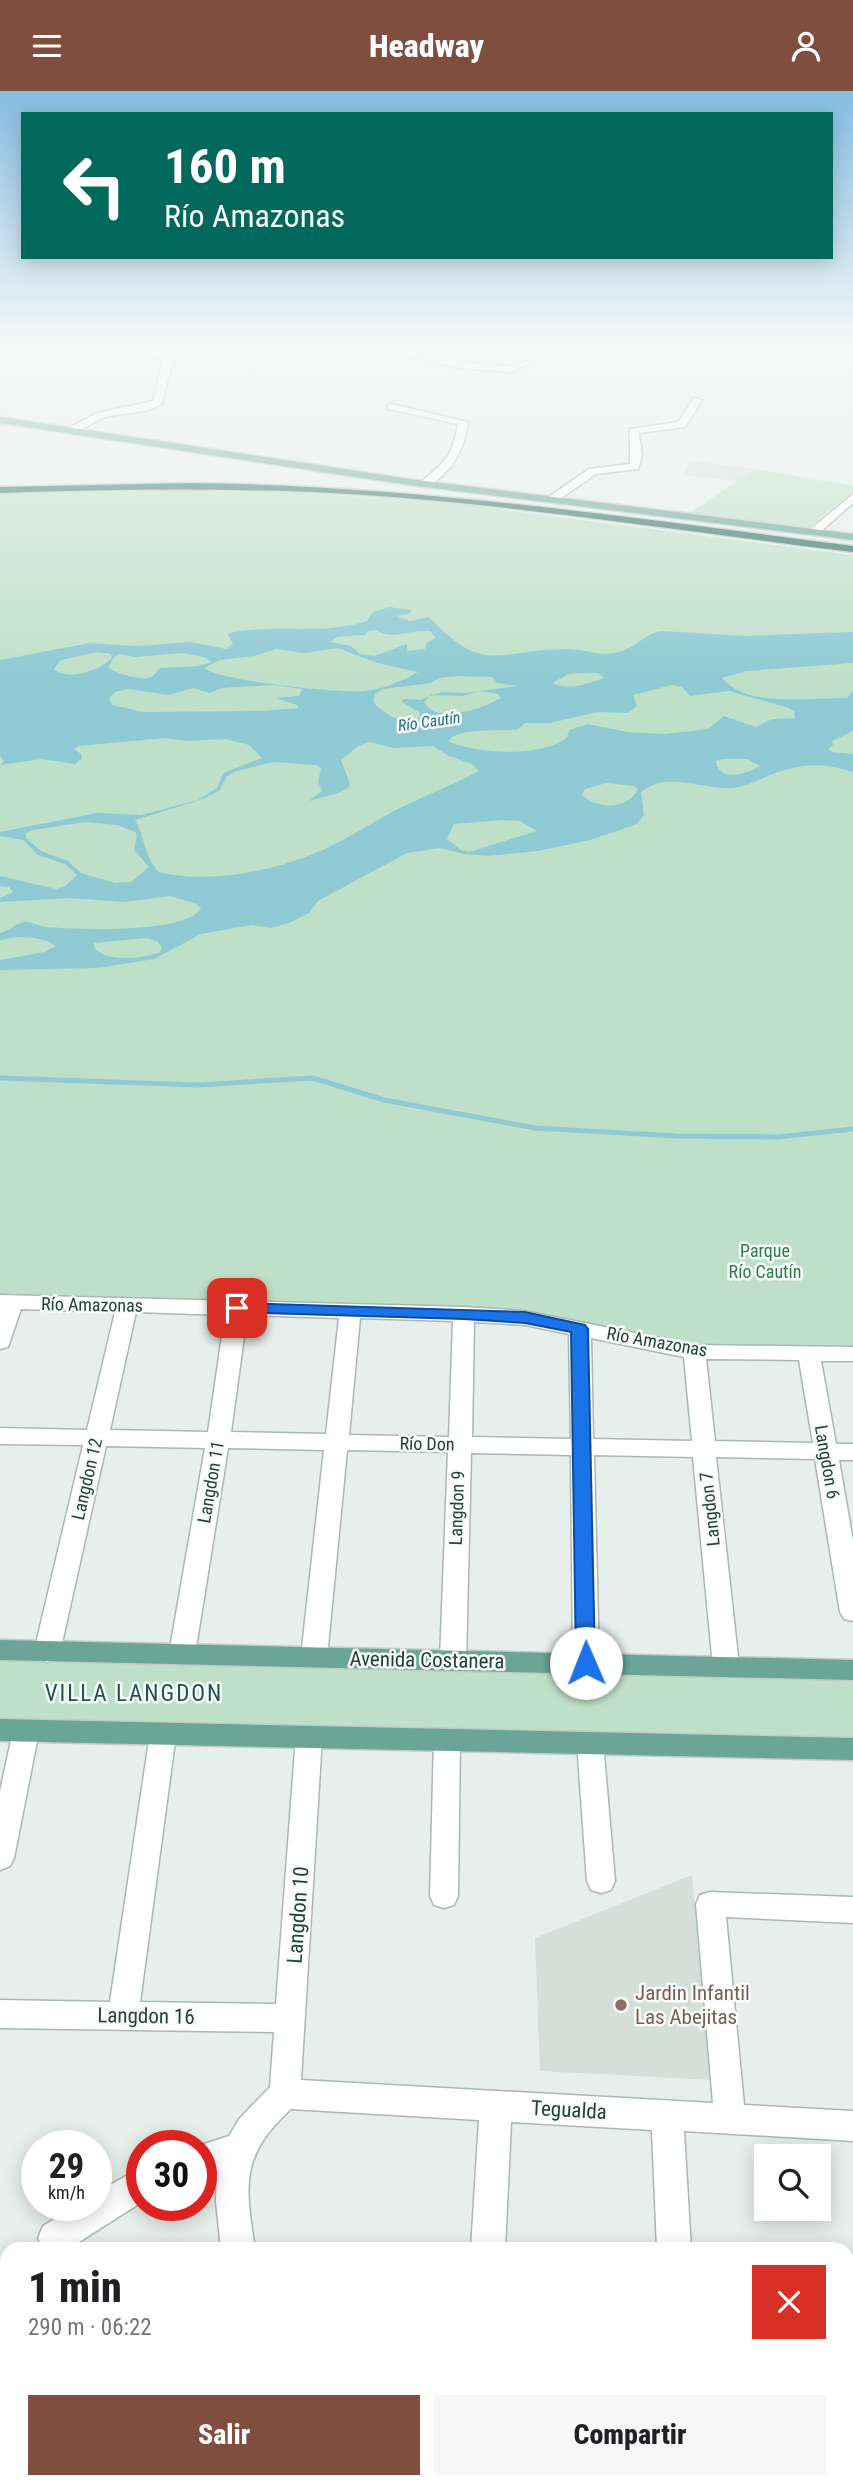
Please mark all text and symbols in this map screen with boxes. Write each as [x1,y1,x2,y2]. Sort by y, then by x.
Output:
icon: menu [28,27,66,65]
text: Headway [369,27,484,65]
icon: person [787,27,825,65]
text: 160 m [164,138,286,195]
icon: left [49,140,140,231]
text: Río Amazonas [164,197,345,235]
water label: Río Cautín [397,708,462,735]
park label: Parque Río Cautín [729,1240,801,1282]
pin [207,1278,267,1338]
icon: arrive [218,1289,256,1327]
street label: Río Amazonas [41,1293,143,1316]
street label: Río Amazonas [605,1322,709,1361]
street label: Langdon 6 [811,1423,844,1500]
street label: Río Don [399,1433,455,1454]
street label: Langdon 12 [67,1436,106,1522]
street label: Langdon 11 [193,1439,228,1525]
street label: Langdon 9 [445,1470,468,1546]
street label: Langdon 7 [695,1471,724,1547]
position arrow [549,1626,623,1700]
street label: Avenida Costanera [349,1647,505,1673]
district label: VILLA LANGDON [45,1680,223,1707]
street label: Langdon 10 [283,1866,313,1964]
place label: Jardin Infantil Las Abejitas [635,1981,750,2029]
marker: Jardin Infantil Las Abejitas [613,1997,629,2013]
street label: Langdon 16 [97,2003,195,2029]
street label: Tegualda [531,2096,607,2124]
speed limit sign: 30 [126,2130,217,2221]
map controls [754,2144,831,2221]
button: search [754,2144,831,2221]
text: 29 [49,2146,84,2187]
text: km/h [48,2182,85,2203]
text: 1 min [28,2263,122,2312]
button: close [752,2265,826,2339]
text: 290 m · 06:22 [28,2314,152,2341]
button: Salir [28,2395,420,2475]
button: Compartir [434,2395,826,2475]

